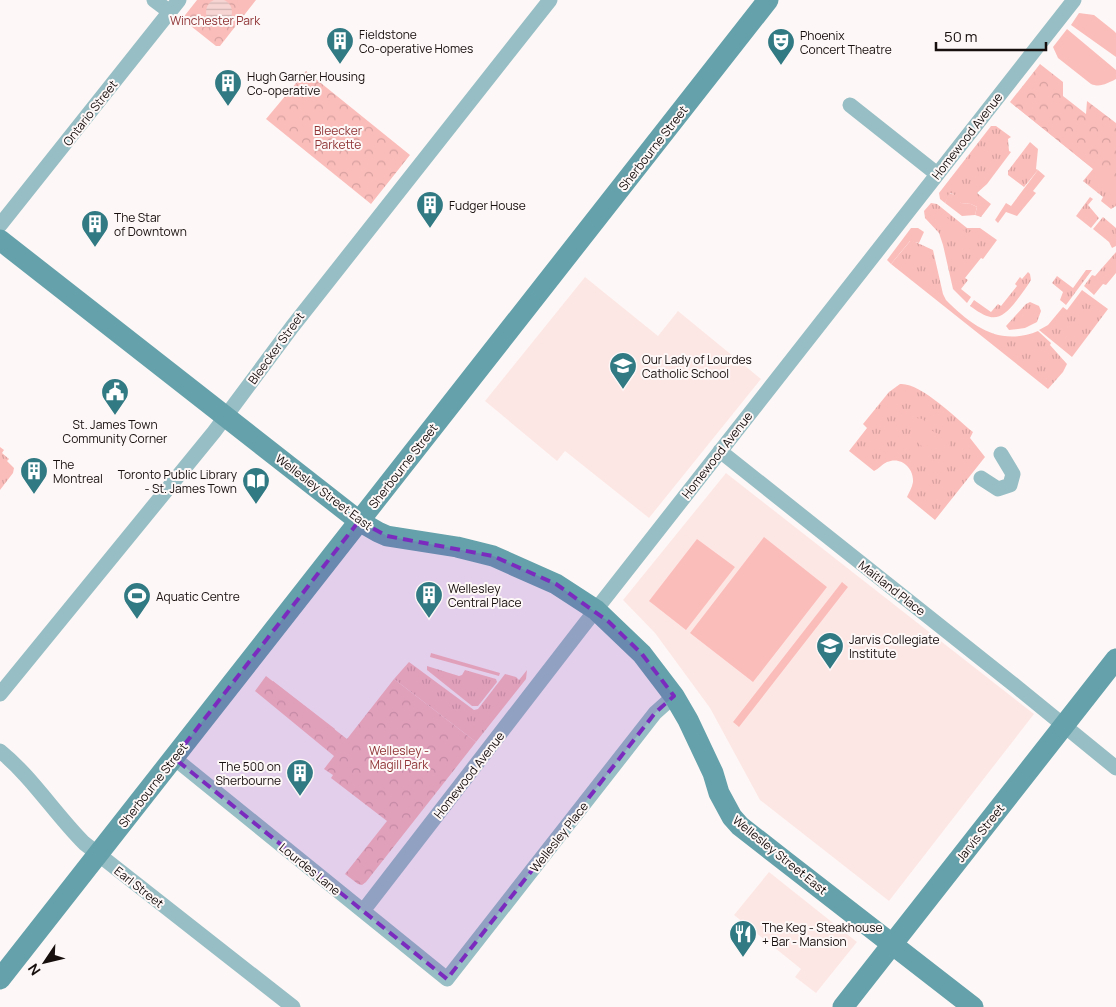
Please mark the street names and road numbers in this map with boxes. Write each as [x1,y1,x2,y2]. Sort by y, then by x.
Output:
street label: Ontario Street [59,76,121,149]
street label: Homewood Avenue [928,89,1006,183]
street label: Sherbourne Street [615,102,692,194]
street label: Bleecker Street [244,308,308,388]
street label: Homewood Avenue [678,408,756,502]
street label: Sherbourne Street [365,420,442,512]
street label: Wellesley Street East [272,450,376,534]
street label: Maitland Place [855,556,929,620]
street label: Homewood Avenue [430,728,508,822]
street label: Sherbourne Street [115,739,192,831]
street label: Wellesley Place [526,798,592,876]
street label: Jarvis Street [952,800,1008,866]
street label: Wellesley Street East [729,812,831,899]
street label: Lourdes Lane [276,839,344,899]
street label: Earl Street [111,862,167,912]

